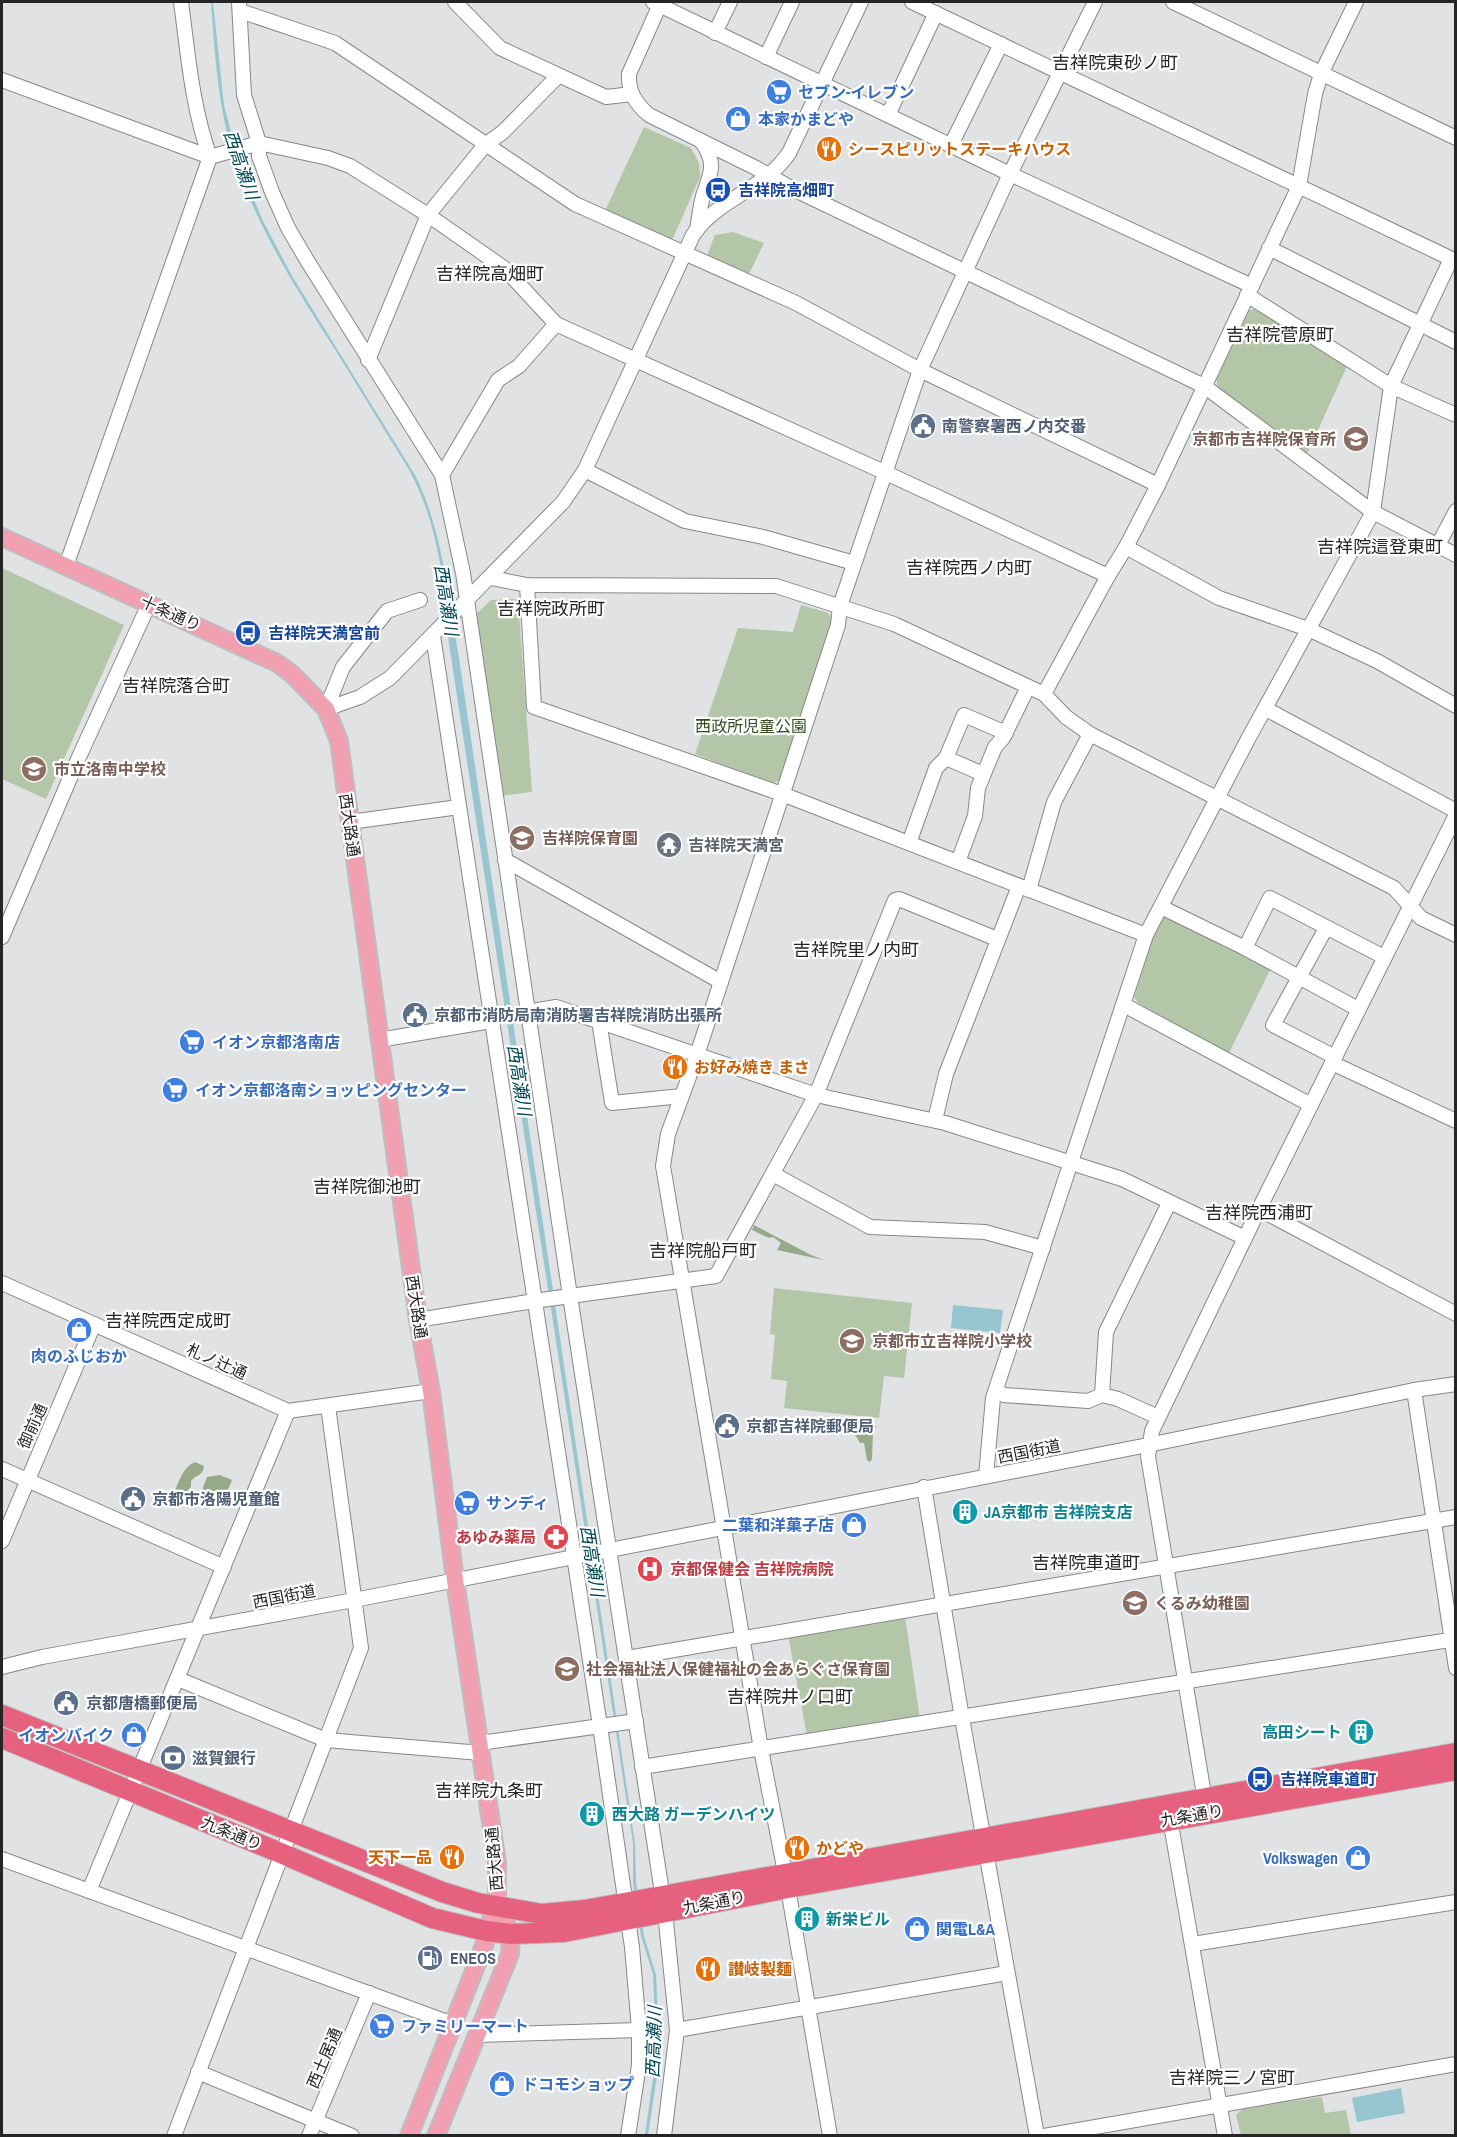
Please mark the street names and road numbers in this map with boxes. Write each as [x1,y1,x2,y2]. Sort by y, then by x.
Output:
street label: 十条通り [137,590,205,636]
street label: 西大路通 [335,792,365,858]
street label: 西大路通 [401,1274,433,1340]
street label: 札ノ辻通 [183,1338,251,1384]
street label: 御前通 [12,1400,52,1452]
street label: 西国街道 [995,1434,1063,1468]
street label: 西国街道 [250,1579,318,1613]
street label: 九条通り [1159,1799,1225,1831]
street label: 九条通り [198,1811,266,1855]
street label: 西大路通 [480,1826,508,1892]
street label: 九条通り [680,1885,748,1919]
street label: 西土居通 [301,2024,347,2092]

